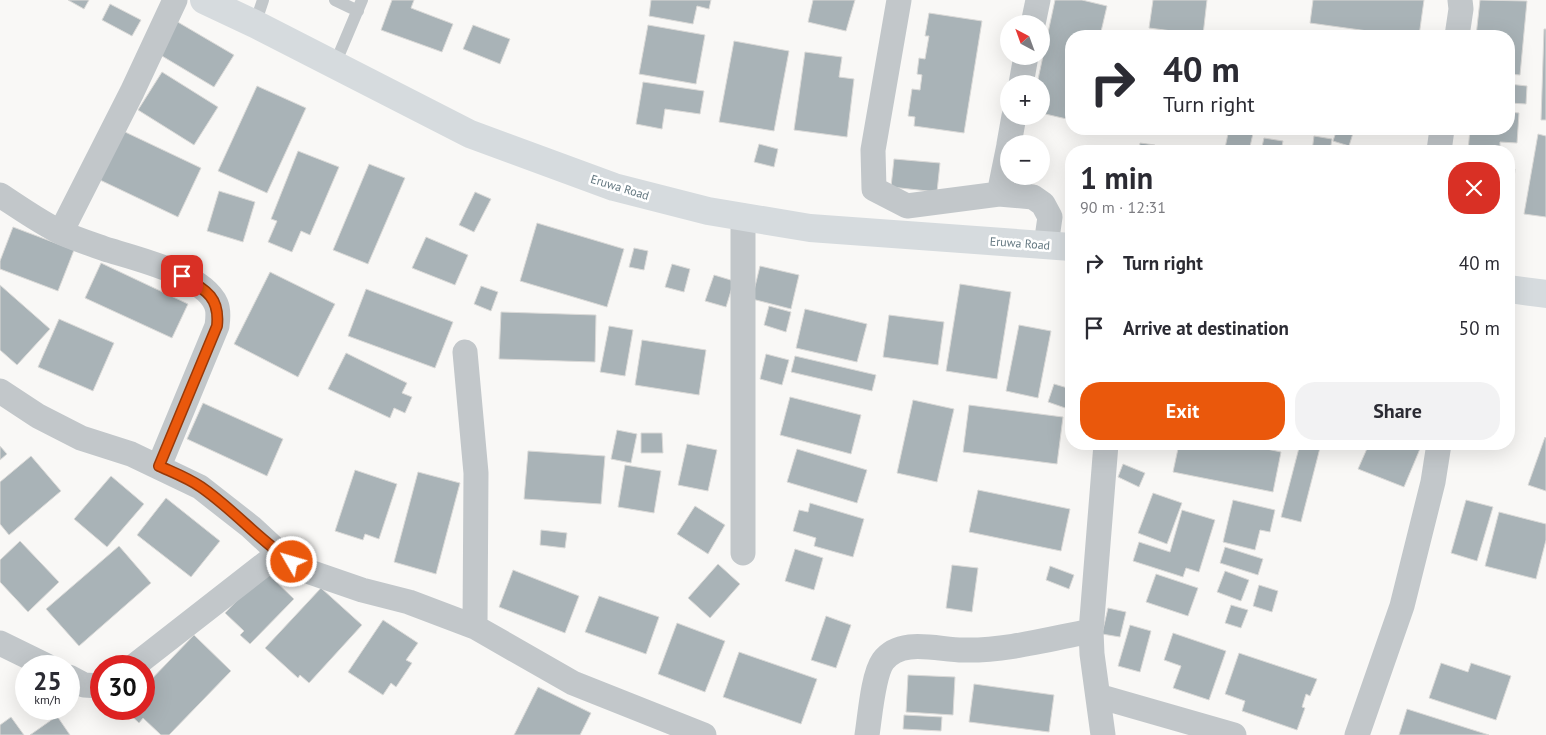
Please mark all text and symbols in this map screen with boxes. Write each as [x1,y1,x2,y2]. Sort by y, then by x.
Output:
north arrow [1000,15,1050,65]
map controls [1000,15,1050,185]
text: 40 m [1163,46,1240,92]
icon: right [1080,50,1145,115]
button: + [1000,75,1050,125]
text: Turn right [1163,90,1255,118]
button: − [1000,135,1050,185]
text: 1 min [1080,158,1153,197]
button: close [1448,162,1500,214]
street label: Eruwa Road [589,171,651,203]
text: 90 m · 12:31 [1080,197,1166,217]
street label: Eruwa Road [989,233,1051,253]
icon: right [1080,249,1108,277]
text: Turn right [1123,251,1203,275]
text: 40 m [1459,251,1500,275]
pin [161,255,203,297]
icon: arrive [168,262,196,290]
icon: arrive [1080,314,1108,342]
text: Arrive at destination [1123,316,1289,340]
text: 50 m [1459,316,1500,340]
button: Exit [1080,382,1285,440]
button: Share [1295,382,1500,440]
position arrow [265,535,317,587]
speed limit sign: 30 [90,655,155,720]
text: 25 [33,665,62,697]
text: km/h [34,692,61,707]

